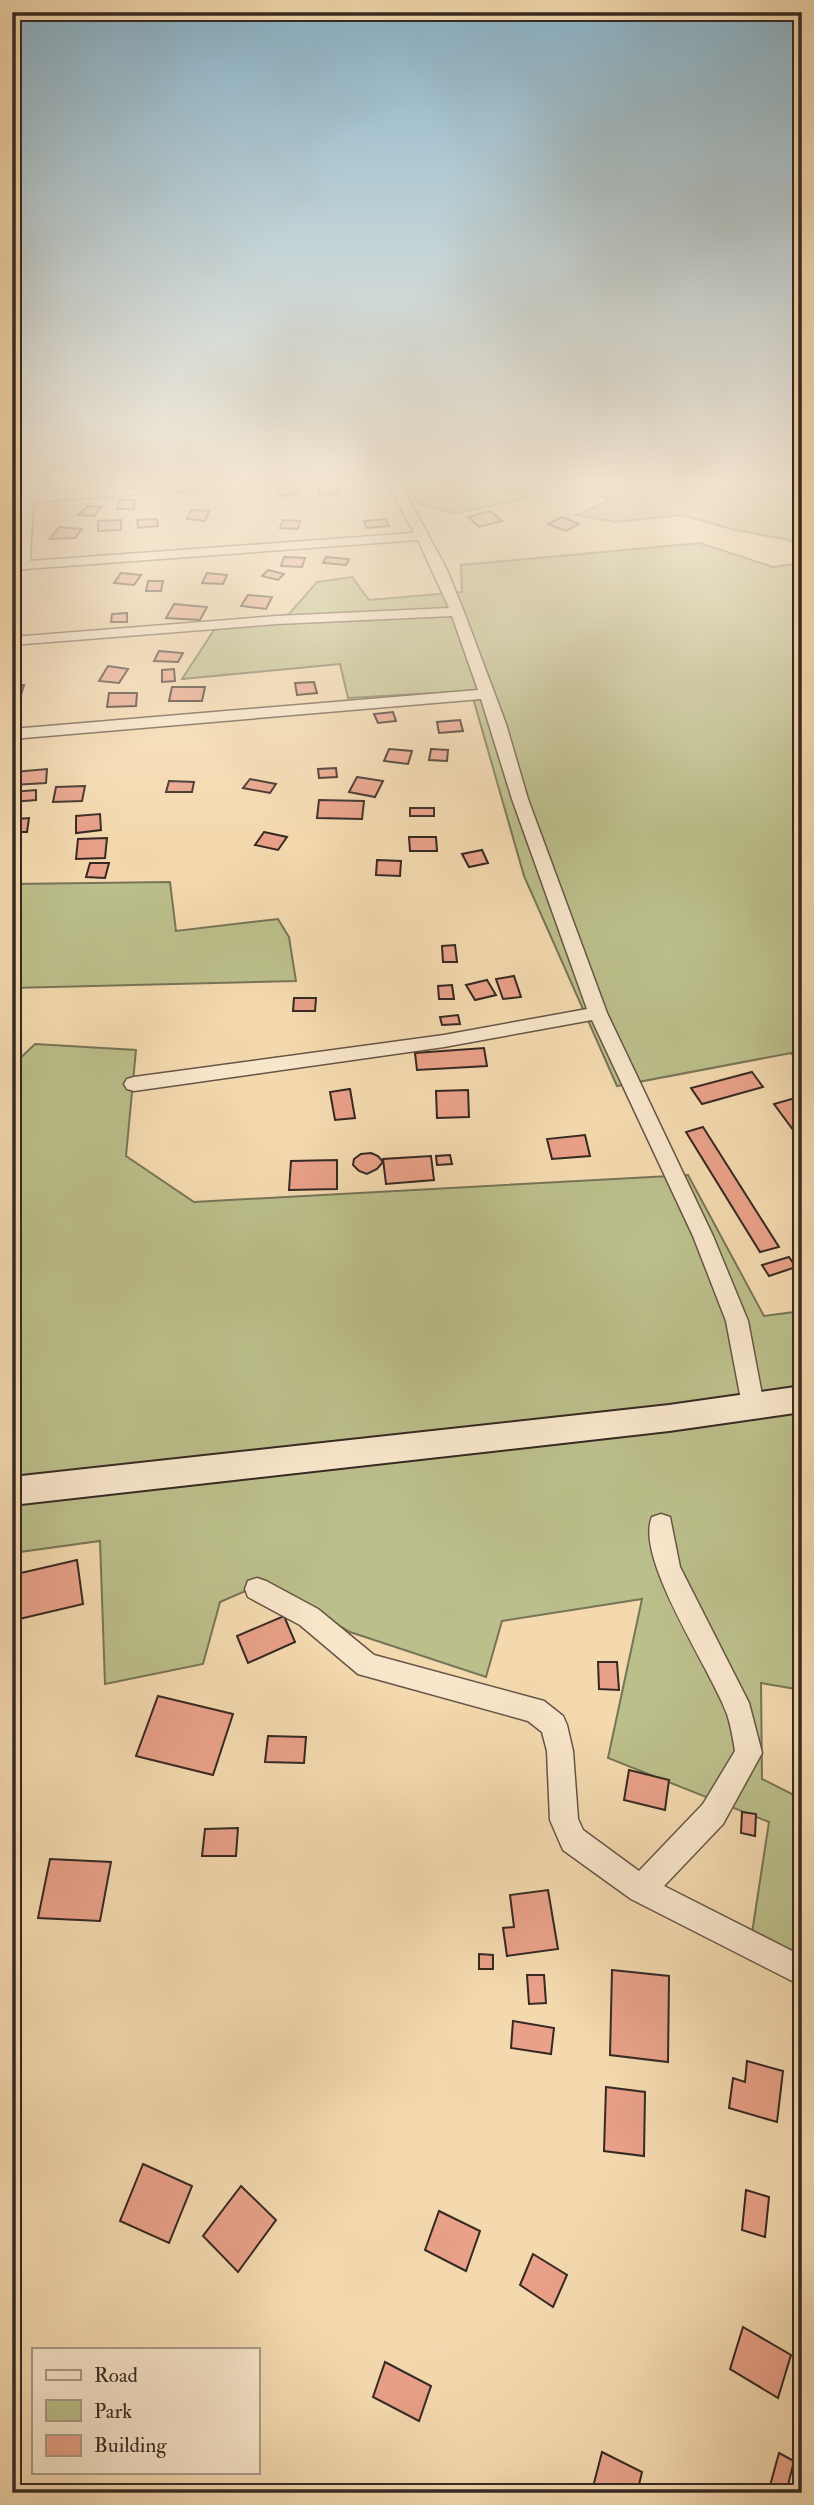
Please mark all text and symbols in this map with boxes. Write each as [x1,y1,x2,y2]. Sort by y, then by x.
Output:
legend [32,2348,259,2474]
text: Road [94,2362,139,2389]
text: Park [94,2398,132,2425]
text: Building [94,2432,167,2459]

